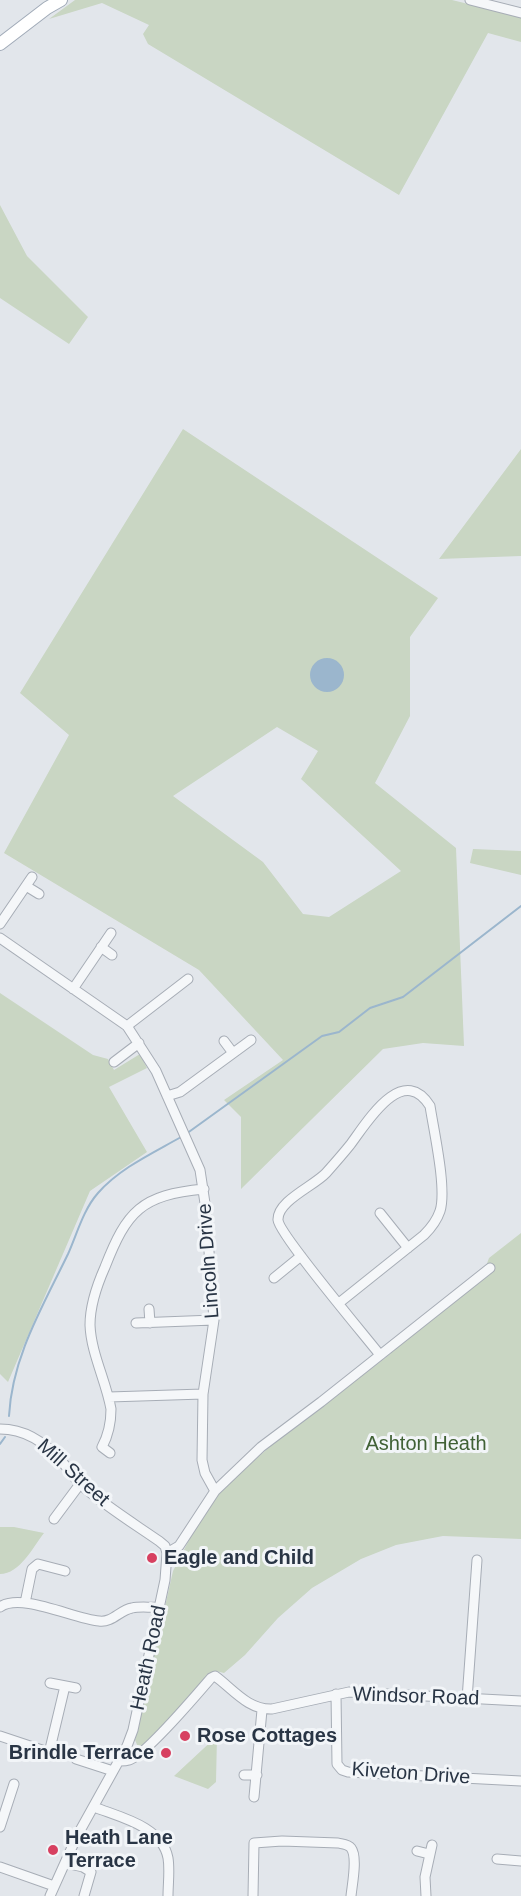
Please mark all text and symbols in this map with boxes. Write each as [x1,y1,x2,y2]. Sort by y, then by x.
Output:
street label: Lincoln Drive [193,1203,225,1319]
park label: Ashton Heath [365,1432,487,1456]
street label: Mill Street [32,1434,114,1512]
place label: Eagle and Child [164,1546,314,1570]
marker: Eagle and Child [145,1551,159,1565]
street label: Heath Road [126,1603,172,1713]
street label: Windsor Road [352,1683,480,1711]
place label: Rose Cottages [197,1724,337,1748]
marker: Rose Cottages [178,1729,192,1743]
place label: Brindle Terrace [9,1741,154,1765]
marker: Brindle Terrace [159,1746,173,1760]
street label: Kiveton Drive [351,1758,471,1790]
place label: Heath Lane Terrace [65,1826,173,1873]
marker: Heath Lane Terrace [46,1843,60,1857]

